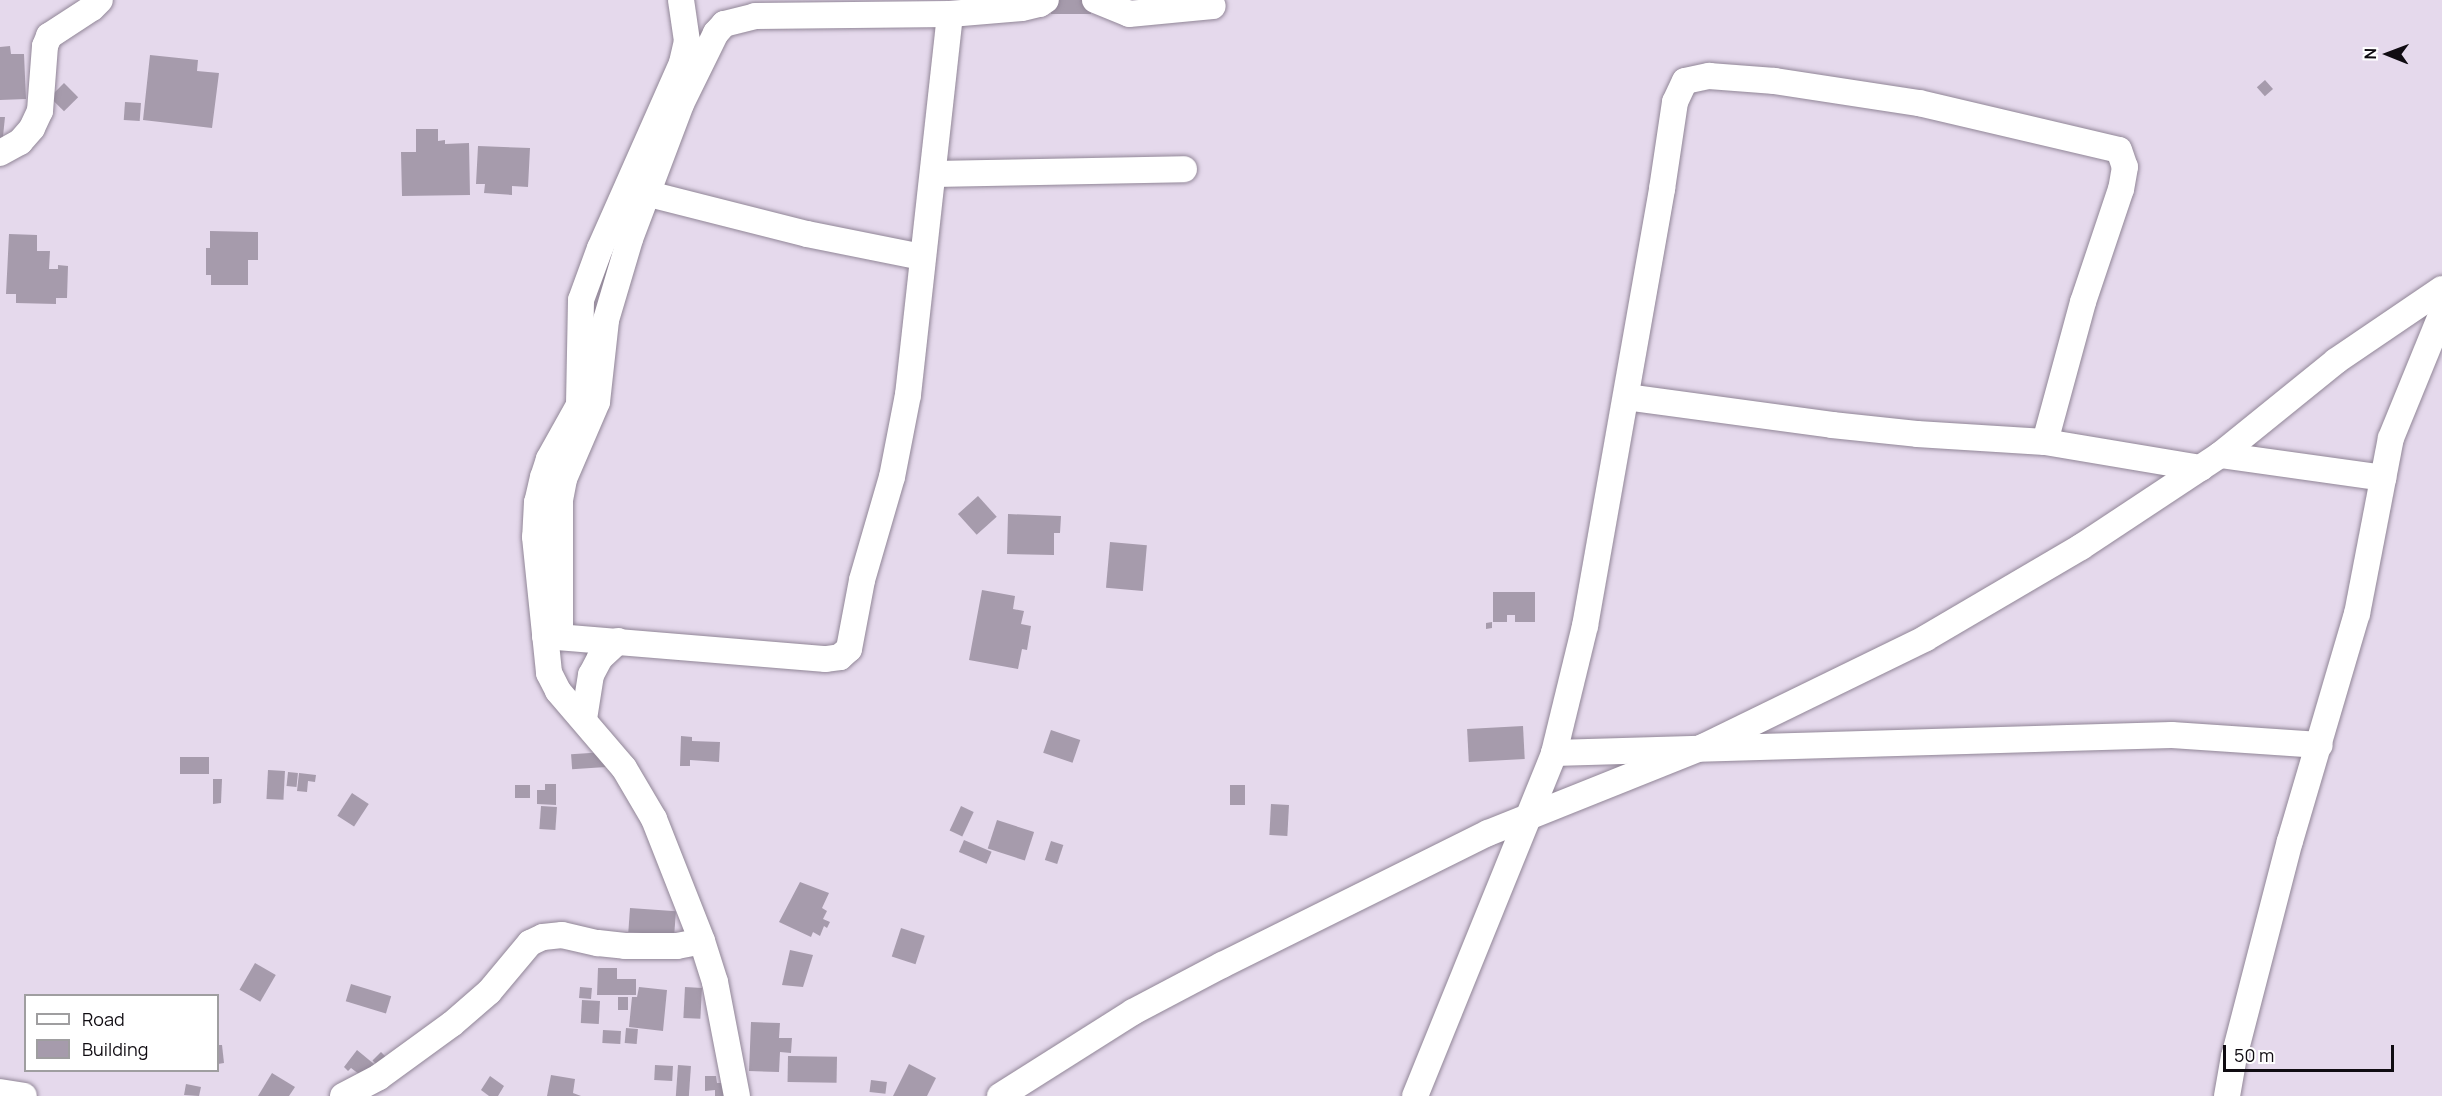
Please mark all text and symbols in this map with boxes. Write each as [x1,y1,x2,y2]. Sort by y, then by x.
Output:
north arrow [2358,24,2418,84]
text: N [2359,48,2381,60]
legend [24,994,219,1072]
text: Road [82,1007,125,1031]
scale bar [2226,1033,2397,1071]
text: Building [82,1037,148,1061]
text: 50 m [2234,1043,2274,1067]

